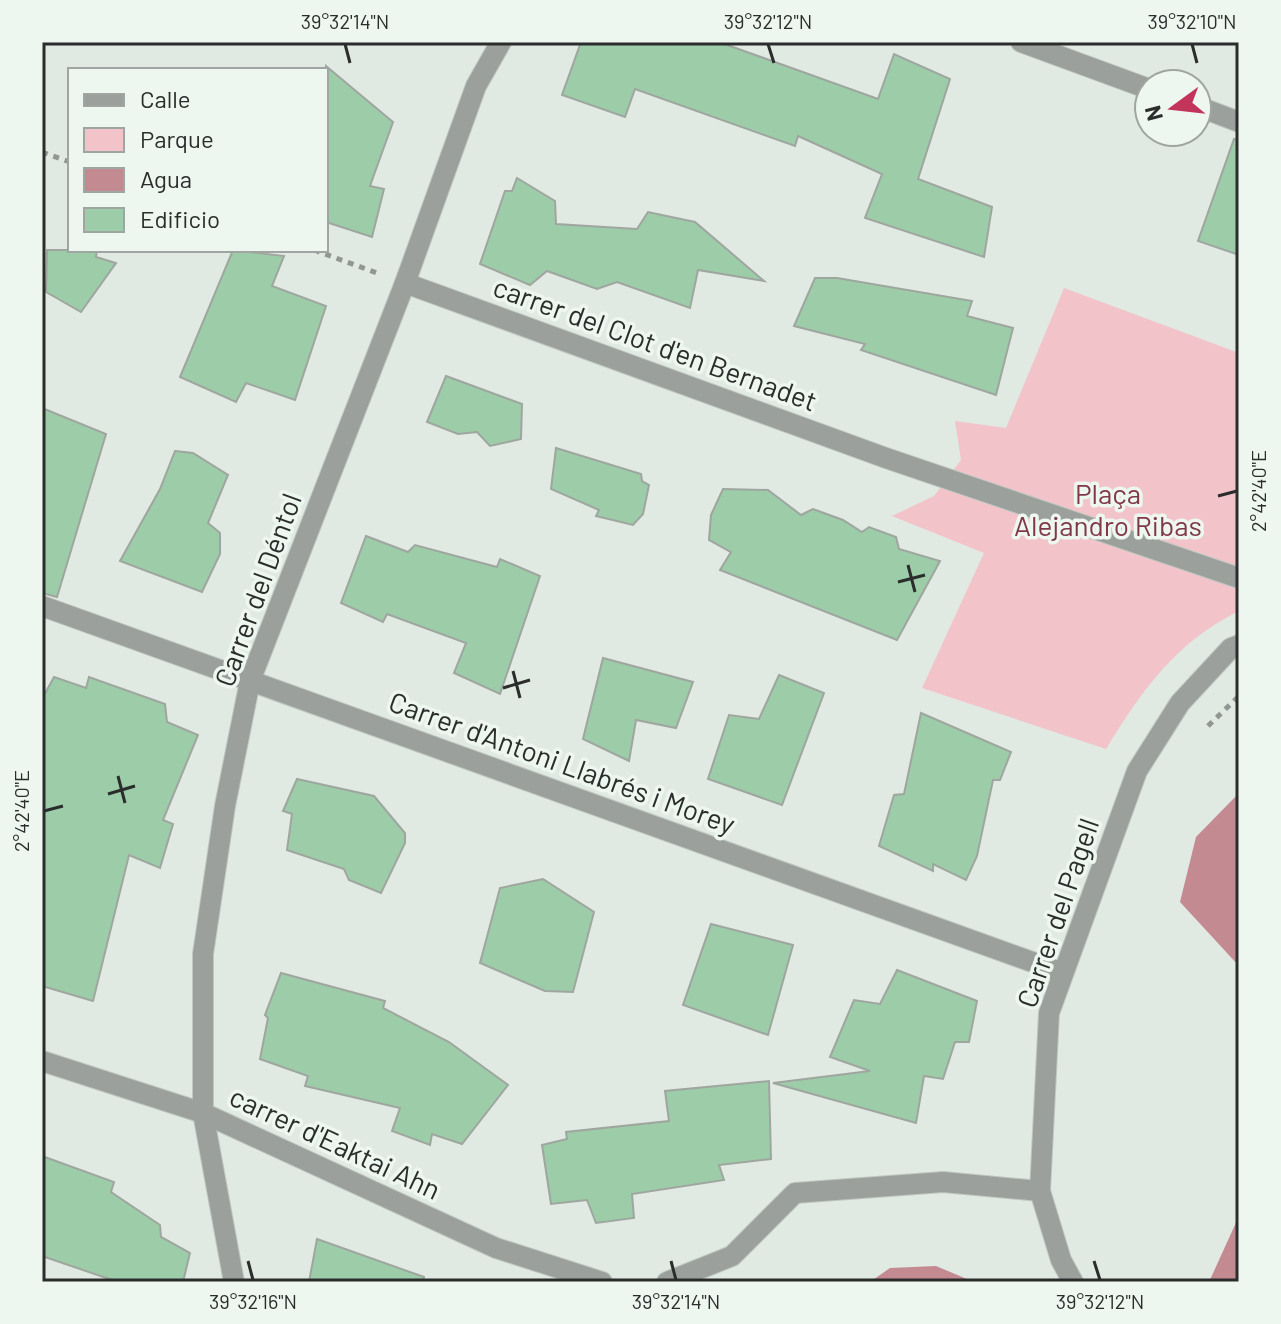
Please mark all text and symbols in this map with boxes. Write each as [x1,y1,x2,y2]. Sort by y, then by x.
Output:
text: 39°32'14"N [301,9,389,33]
text: 39°32'12"N [724,9,812,33]
text: 39°32'10"N [1147,9,1237,33]
legend [68,68,328,252]
north arrow [1133,68,1213,148]
text: Calle [140,84,191,113]
text: N [1138,103,1167,124]
text: Parque [140,124,214,153]
text: Agua [140,164,192,193]
text: Edificio [140,204,220,233]
street label: carrer del Clot d'en Bernadet [489,269,822,418]
text: 2°42'40"E [1246,450,1270,532]
park label: Plaça Alejandro Ribas [1014,476,1202,542]
street label: Carrer del Déntol [206,488,308,691]
street label: Carrer d'Antoni Llabrés i Morey [385,684,740,841]
text: 2°42'40"E [9,770,33,852]
street label: Carrer del Pagell [1009,814,1105,1012]
street label: carrer d'Eaktai Ahn [225,1078,446,1206]
text: 39°32'16"N [209,1289,297,1313]
text: 39°32'14"N [632,1289,720,1313]
text: 39°32'12"N [1056,1289,1144,1313]

